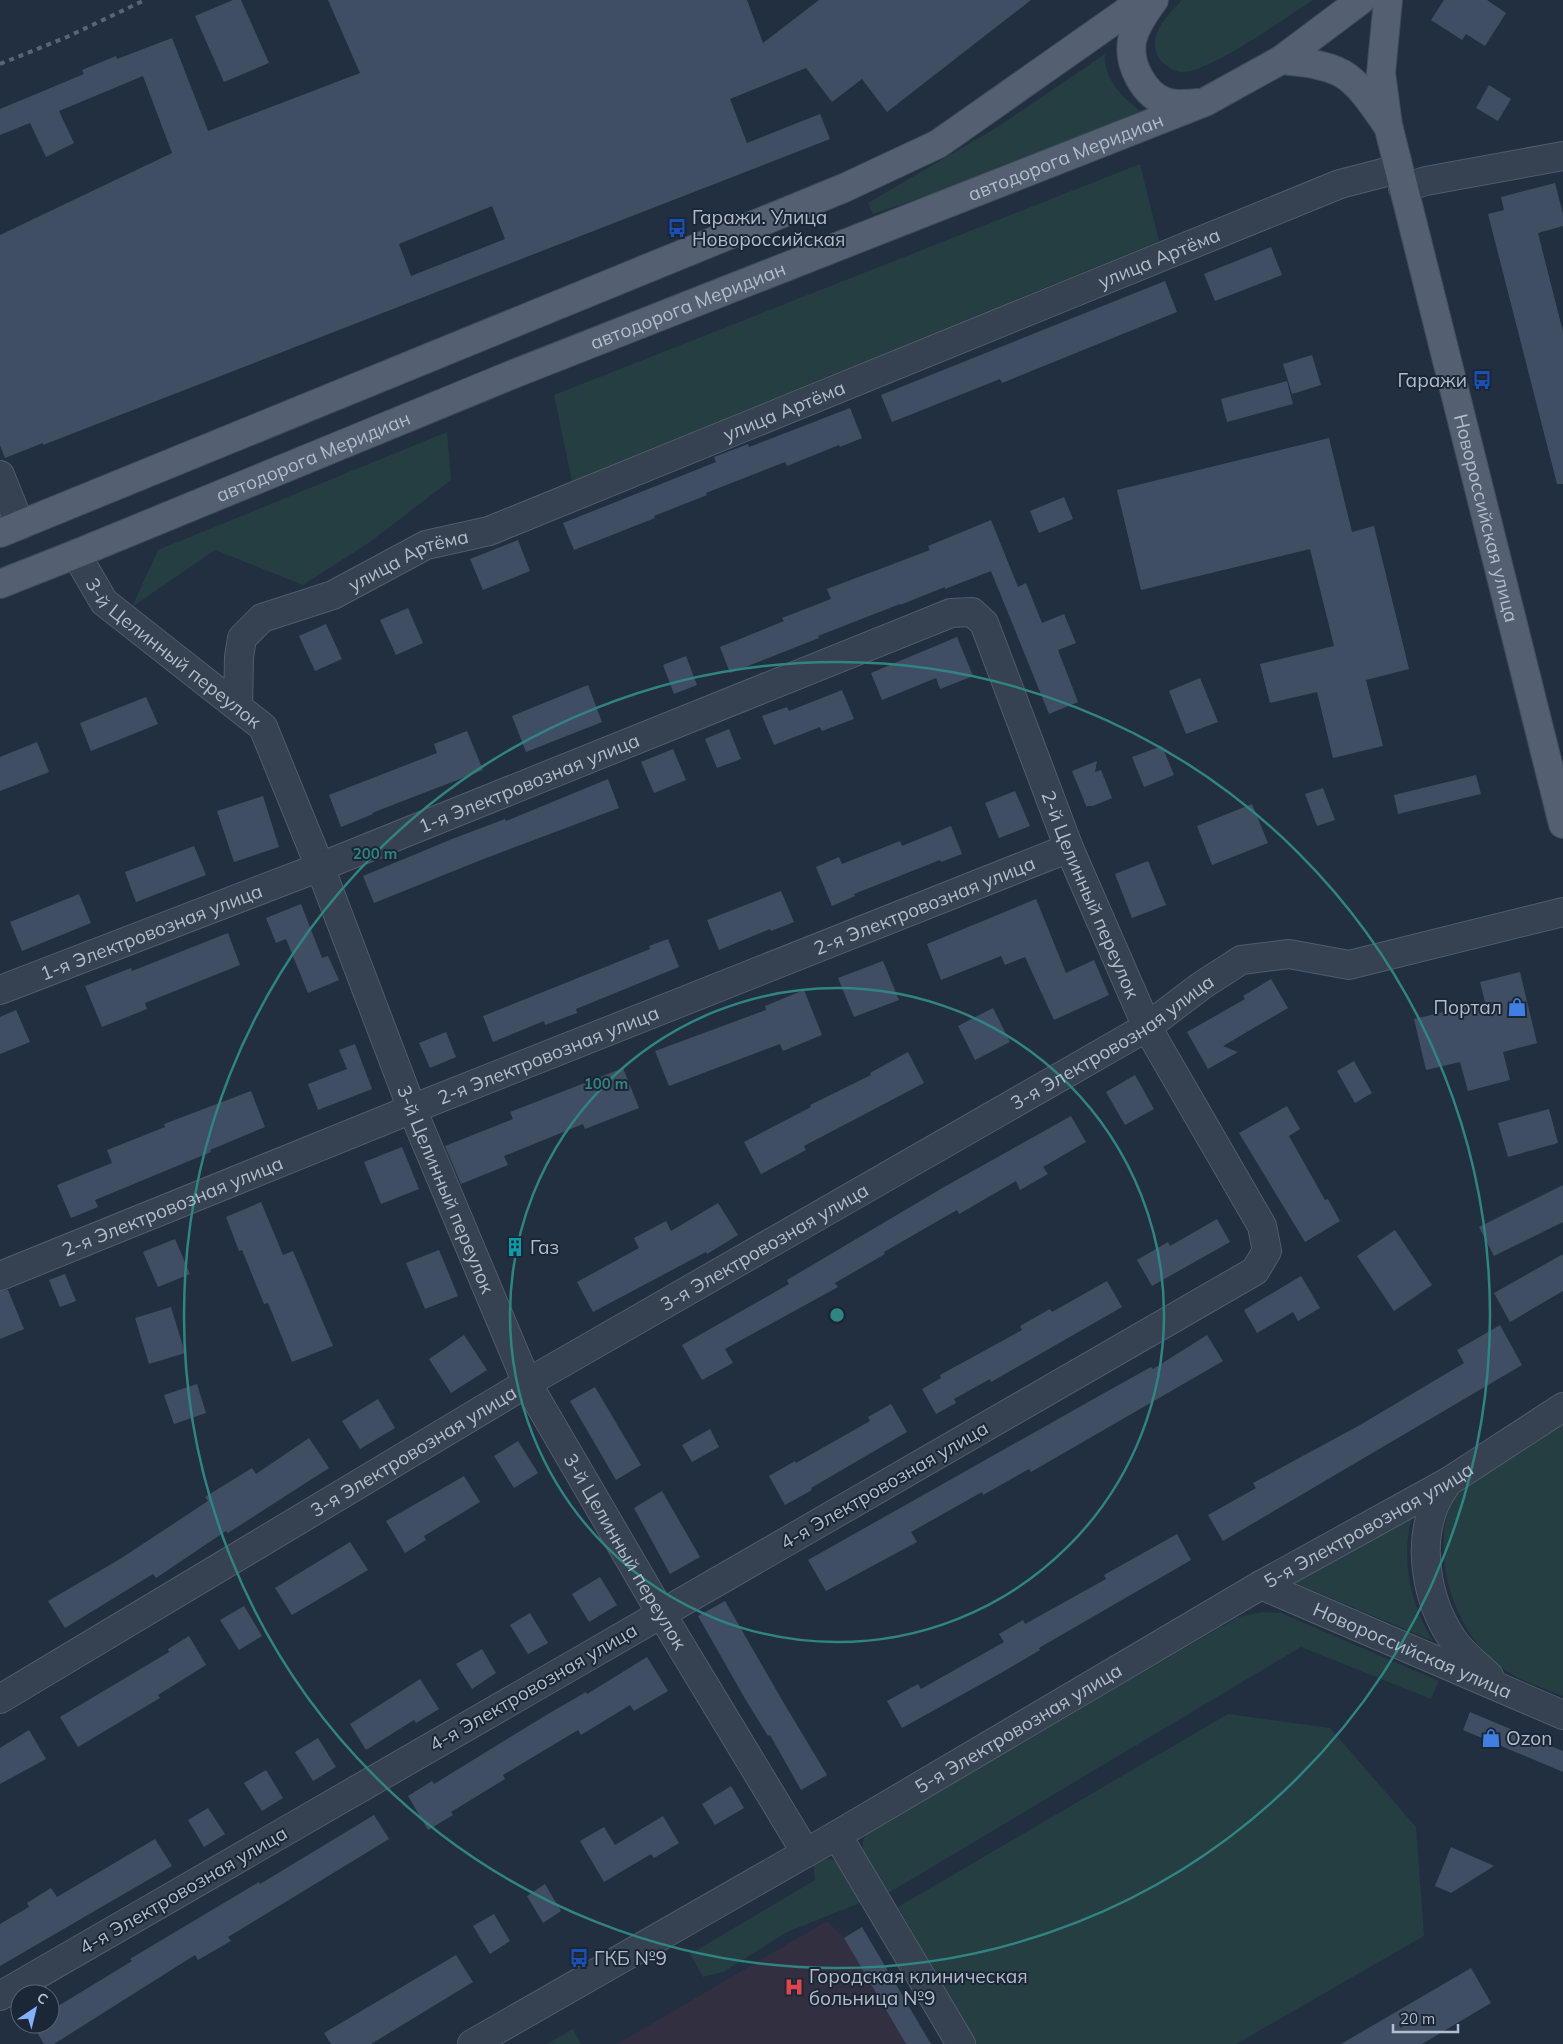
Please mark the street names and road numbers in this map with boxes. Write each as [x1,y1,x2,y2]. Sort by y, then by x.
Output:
street label: автодорога Меридиан [964,108,1167,206]
street label: улица Артёма [1095,222,1224,293]
street label: автодорога Меридиан [587,256,789,355]
street label: улица Артёма [720,375,849,446]
street label: автодорога Меридиан [212,406,414,507]
street label: Новороссийская улица [1449,411,1524,625]
street label: улица Артёма [344,524,471,597]
street label: 3-й Целинный переулок [80,573,267,734]
street label: 1-я Электровозная улица [415,728,643,838]
street label: 2-й Целинный переулок [1036,787,1145,1003]
street label: 2-я Электровозная улица [810,851,1039,960]
street label: 1-я Электровозная улица [37,878,266,985]
street label: 3-я Электровозная улица [1006,969,1218,1115]
street label: 2-я Электровозная улица [434,1000,662,1110]
street label: 3-й Целинный переулок [392,1082,500,1298]
street label: 2-я Электровозная улица [58,1151,286,1262]
street label: 3-я Электровозная улица [656,1178,873,1316]
street label: 3-я Электровозная улица [306,1380,521,1522]
street label: 4-я Электровозная улица [776,1416,992,1554]
street label: 3-й Целинный переулок [559,1449,693,1654]
street label: 5-я Электровозная улица [1260,1457,1478,1593]
street label: Новороссийская улица [1310,1597,1516,1704]
street label: 4-я Электровозная улица [425,1618,641,1756]
street label: 5-я Электровозная улица [910,1658,1126,1798]
street label: 4-я Электровозная улица [75,1821,291,1959]

